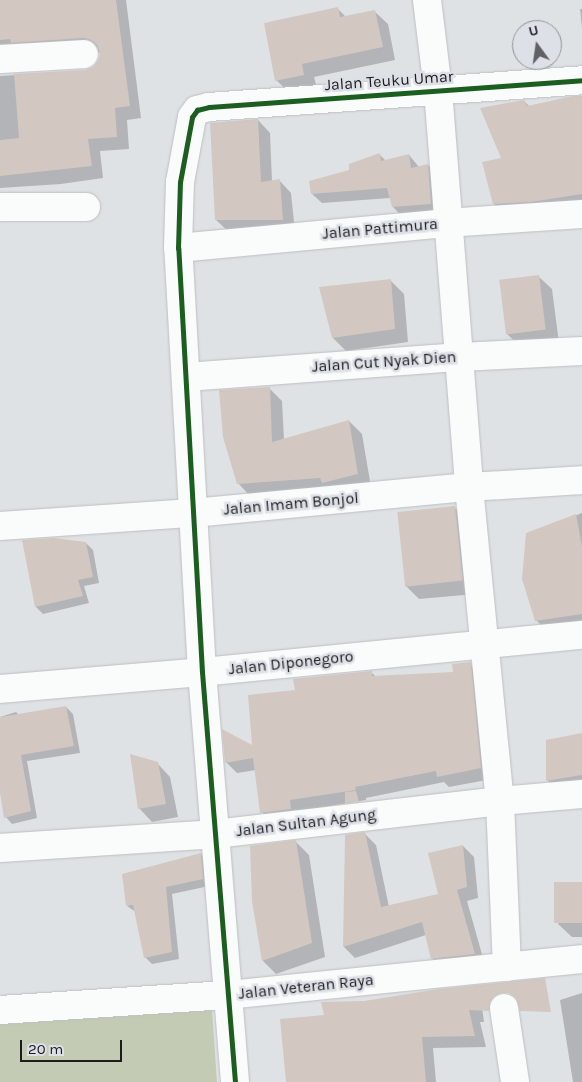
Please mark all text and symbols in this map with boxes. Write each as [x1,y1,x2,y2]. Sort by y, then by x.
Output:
north arrow [512,20,562,70]
text: U [527,22,540,40]
street label: Jalan Teuku Umar [324,67,454,95]
street label: Jalan Pattimura [322,214,438,244]
street label: Jalan Cut Nyak Dien [311,347,457,377]
street label: Jalan Imam Bonjol [223,489,359,519]
street label: Jalan Diponegoro [228,647,354,679]
street label: Jalan Sultan Agung [235,805,377,841]
street label: Jalan Veteran Raya [237,970,375,1004]
scale bar [22,1030,125,1062]
text: 20 m [28,1040,63,1058]

